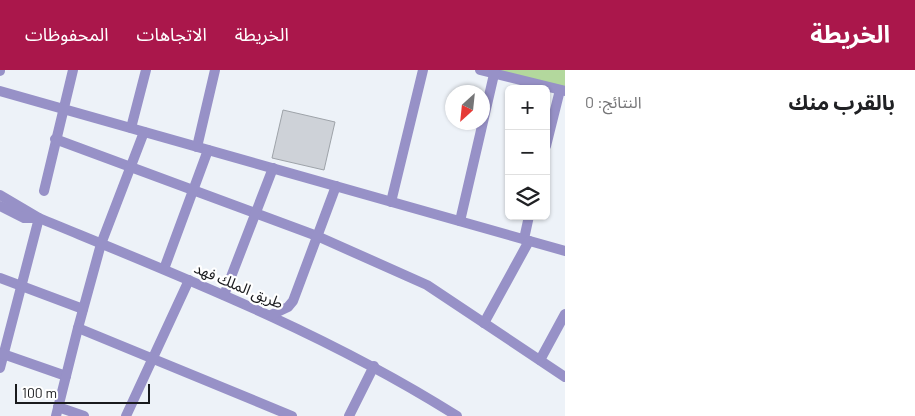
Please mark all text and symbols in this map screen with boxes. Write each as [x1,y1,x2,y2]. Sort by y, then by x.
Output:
text: الخريطة [810,19,890,48]
text: المحفوظات [25,23,109,45]
text: الاتجاهات [137,23,207,45]
text: الخريطة [235,23,289,45]
north arrow [445,85,490,130]
map controls [505,85,550,220]
button: + [505,85,550,130]
text: بالقرب منك [788,89,895,114]
text: النتائج: 0 [585,92,641,111]
button: − [505,130,550,175]
button: layers [505,175,550,220]
street label: طريق الملك فهد [191,258,286,314]
scale bar [15,381,150,404]
text: 100 m [22,384,57,401]

